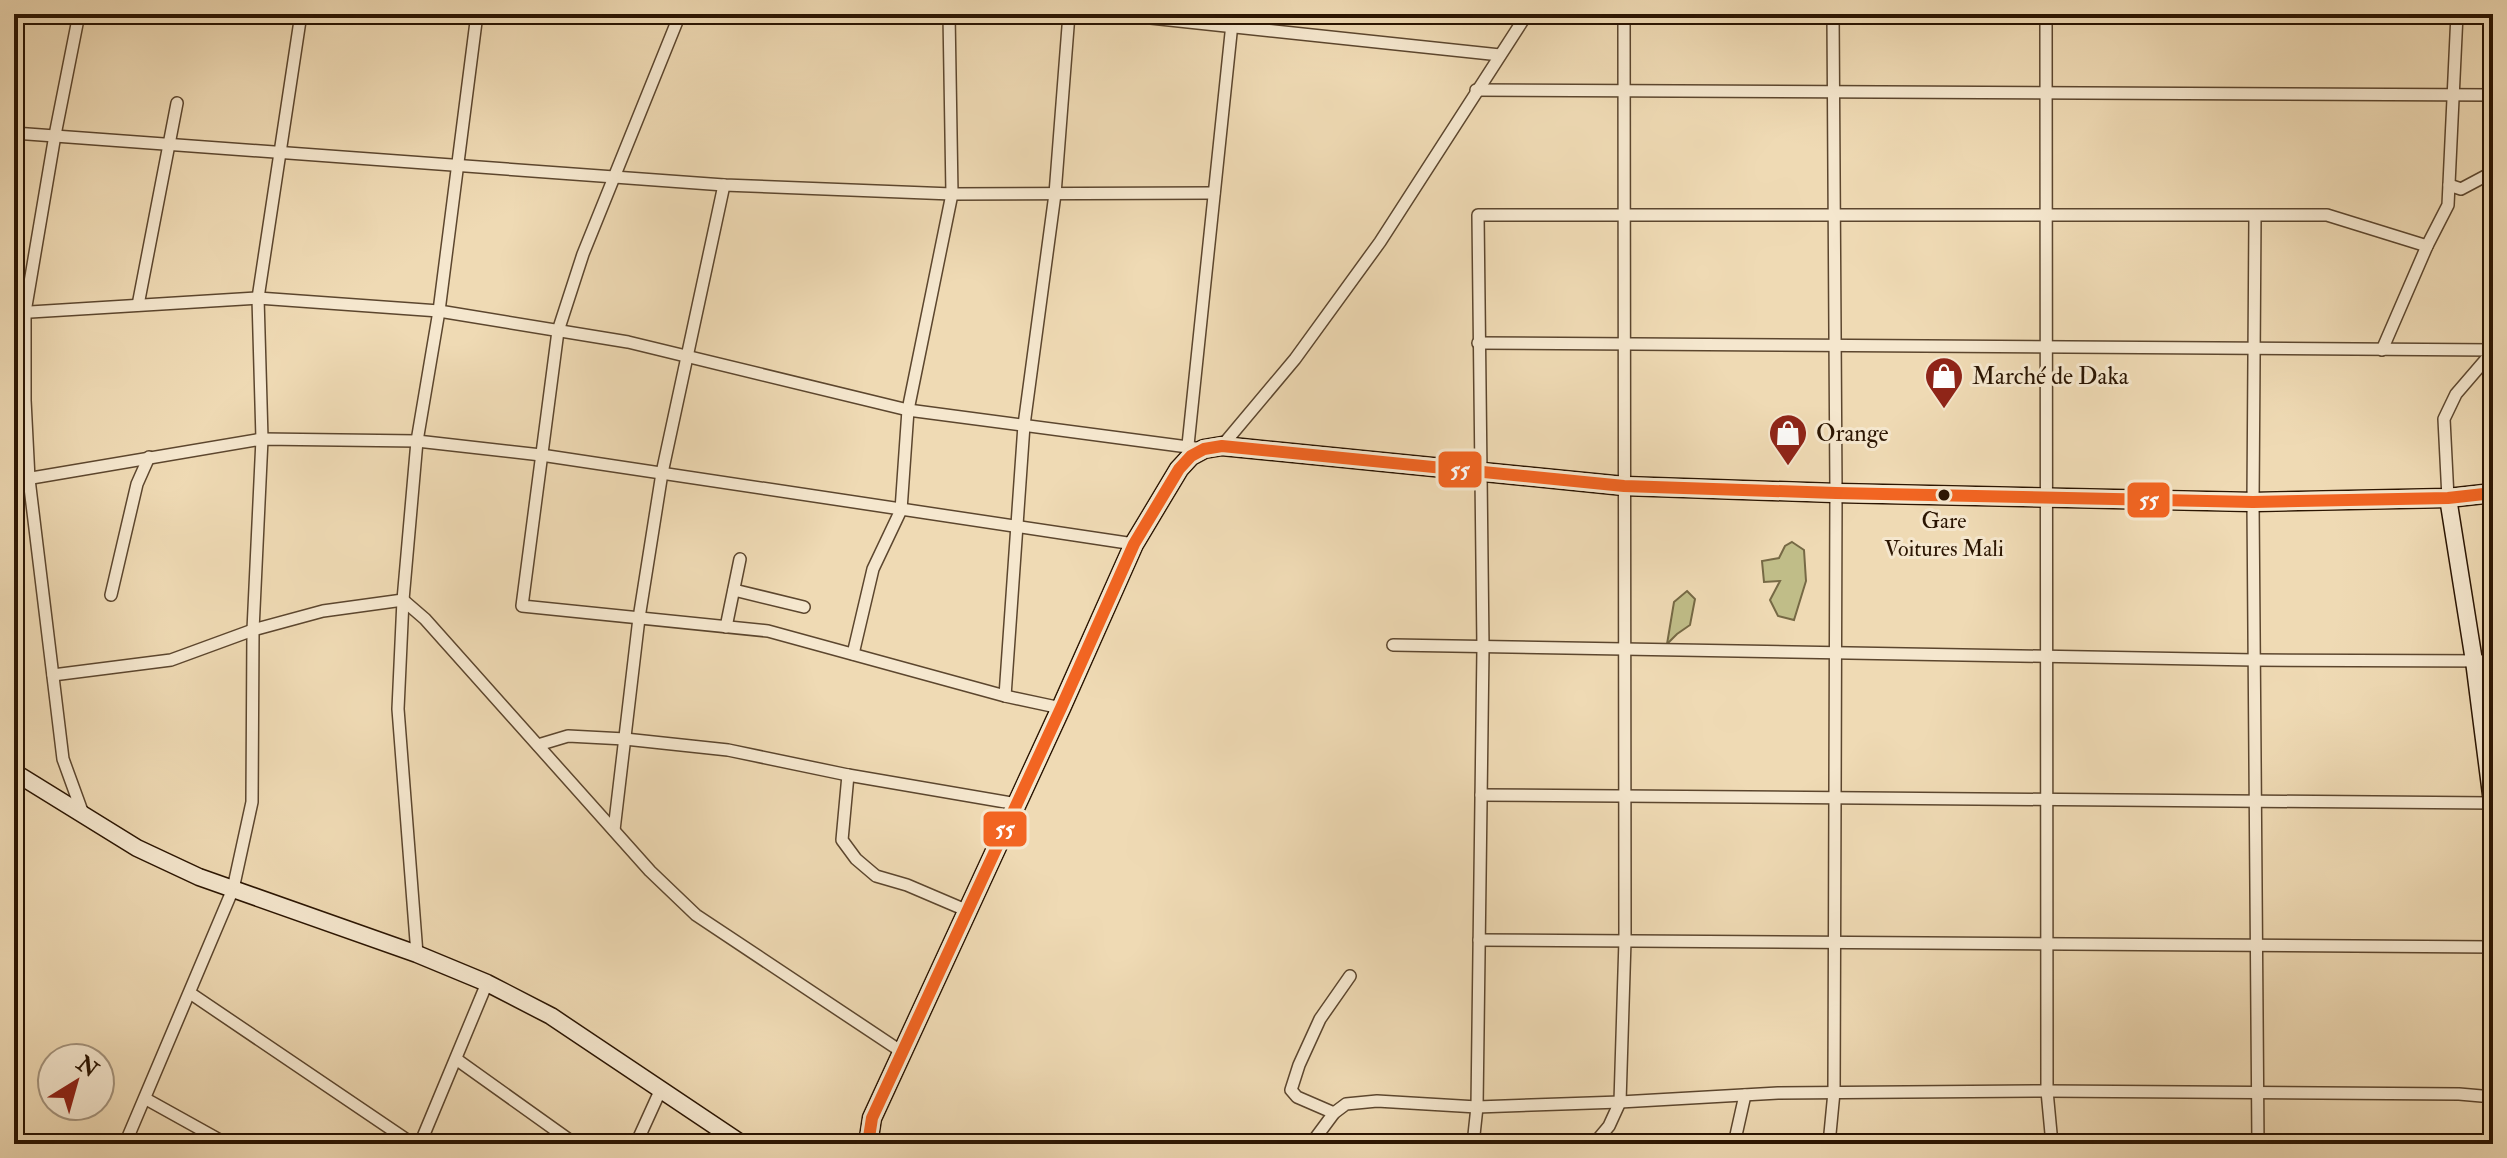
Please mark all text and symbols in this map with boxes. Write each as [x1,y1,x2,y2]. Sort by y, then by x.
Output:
shop icon: Marché de Daka [1923,355,1965,410]
place label: Marché de Daka [1972,361,2130,392]
shop icon: Orange [1767,412,1809,467]
place label: Orange [1816,418,1889,449]
line badge: 55 [1437,450,1483,489]
text: 55 [1450,456,1470,484]
line badge: 55 [2126,481,2171,519]
text: 55 [2139,486,2159,514]
marker: Gare Voitures Mali [1936,487,1952,503]
place label: Gare Voitures Mali [1884,507,2004,563]
line badge: 55 [982,810,1028,848]
text: 55 [995,815,1015,843]
north arrow [36,1042,116,1122]
text: N [70,1049,104,1084]

